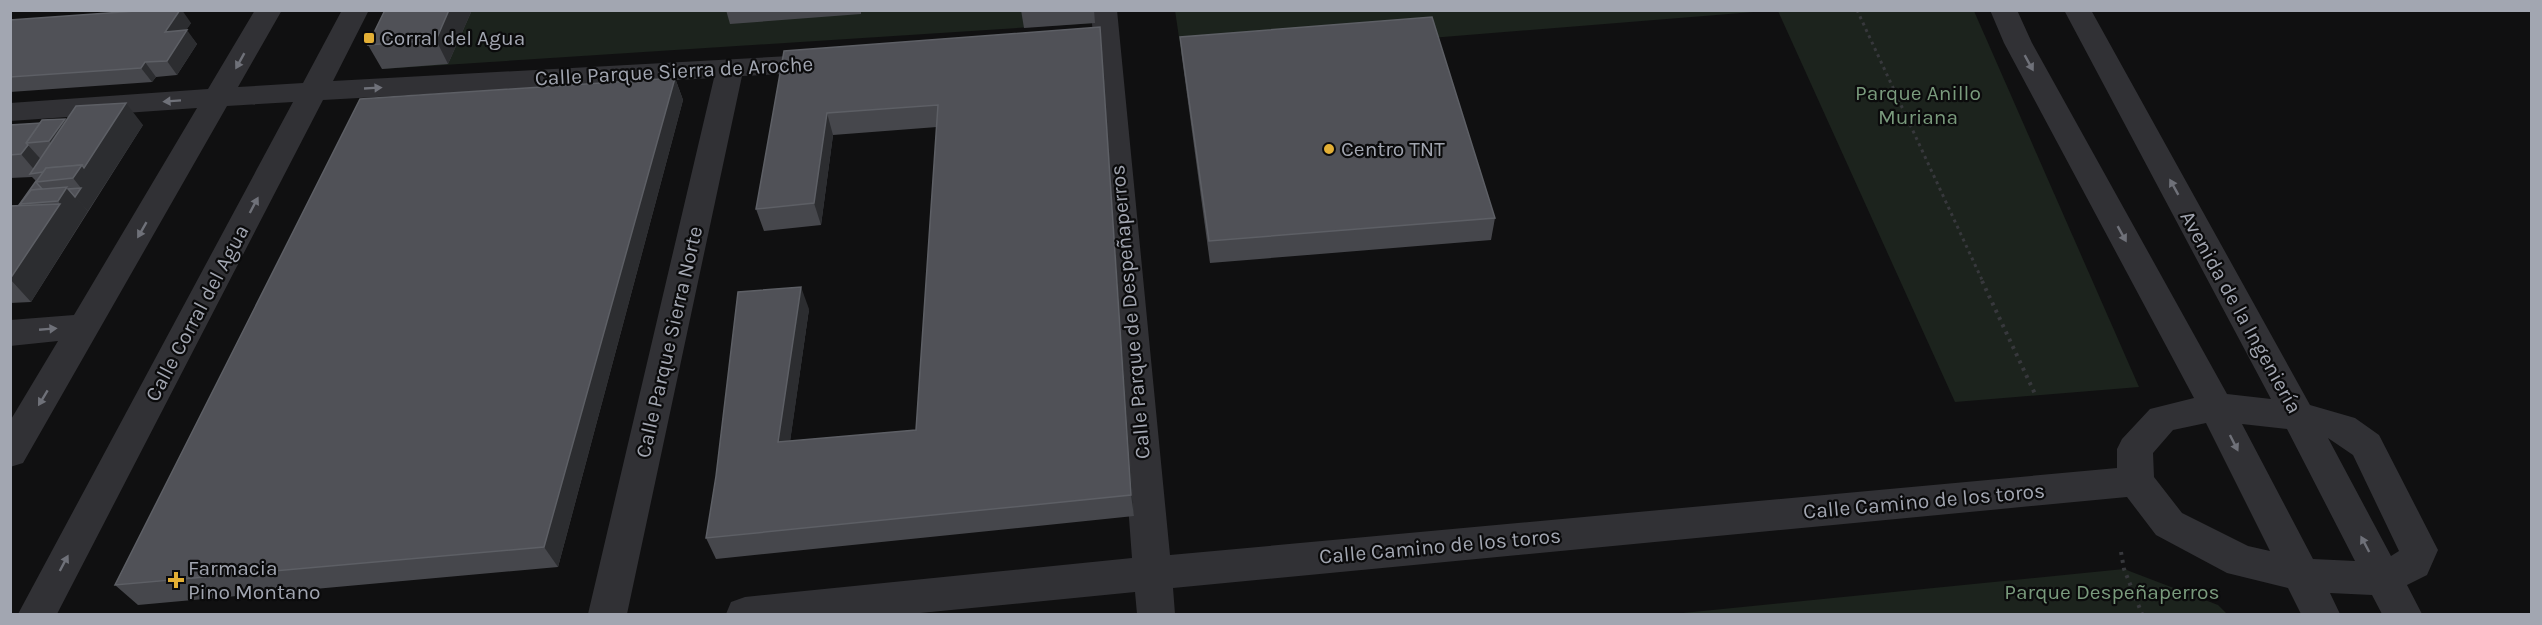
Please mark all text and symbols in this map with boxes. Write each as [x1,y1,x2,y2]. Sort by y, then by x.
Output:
place label: Corral del Agua [381,26,525,50]
marker: Corral del Agua [362,31,376,45]
street label: Calle Parque Sierra de Aroche [534,52,814,90]
one-way arrow [235,53,245,70]
one-way arrow [2024,55,2034,72]
park label: Parque Anillo Muriana [1855,81,1981,129]
one-way arrow [363,83,382,92]
one-way arrow [162,96,181,106]
place label: Centro TNT [1341,137,1445,161]
marker: Centro TNT [1322,142,1336,156]
street label: Calle Parque de Despeñaperros [1105,164,1155,460]
one-way arrow [2169,179,2179,196]
one-way arrow [249,196,259,213]
street label: Avenida de la Ingeniería [2175,207,2307,417]
street label: Calle Corral del Agua [140,221,254,405]
one-way arrow [137,222,148,238]
street label: Calle Parque Sierra Norte [631,224,707,460]
one-way arrow [2117,226,2127,243]
one-way arrow [39,324,58,334]
one-way arrow [38,390,49,406]
one-way arrow [2229,434,2239,452]
street label: Calle Camino de los toros [1802,478,2046,524]
street label: Calle Camino de los toros [1318,523,1562,569]
one-way arrow [2360,536,2370,553]
one-way arrow [59,554,69,572]
place label: Farmacia Pino Montano [188,556,321,604]
marker: Farmacia Pino Montano [169,573,183,587]
park label: Parque Despeñaperros [2004,580,2220,604]

